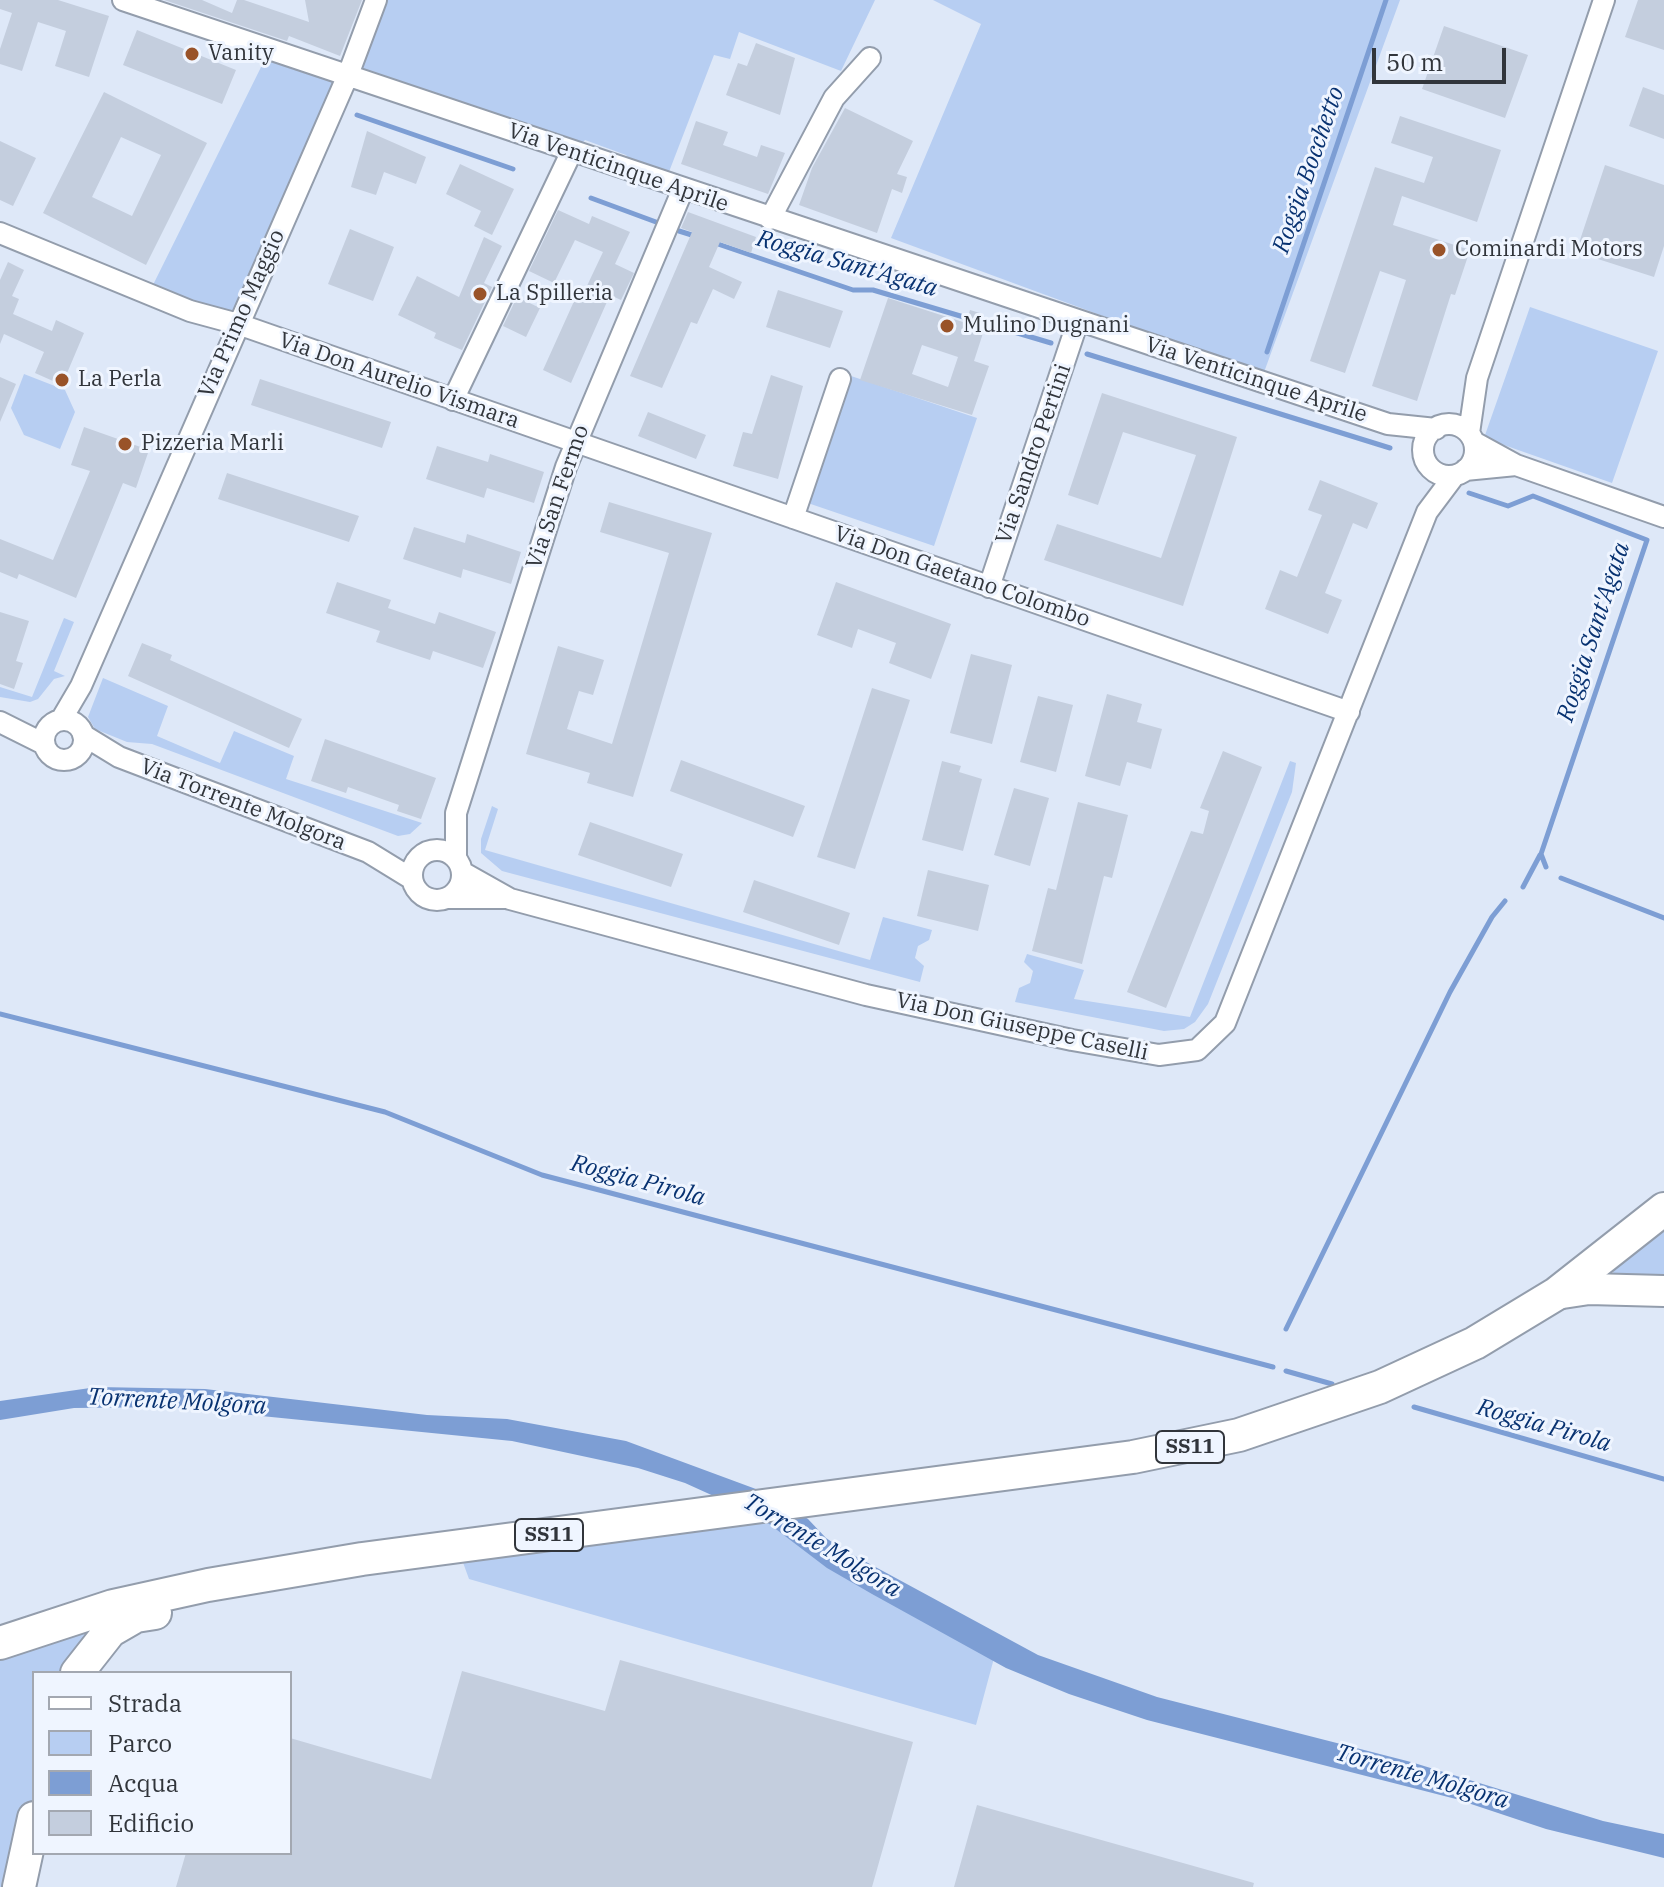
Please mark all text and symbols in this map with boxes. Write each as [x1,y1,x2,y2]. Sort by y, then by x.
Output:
scale bar [1376,32,1510,82]
place label: Vanity [208,41,274,67]
marker: Vanity [183,45,201,63]
text: 50 m [1386,46,1443,78]
water label: Roggia Bocchetto [1267,83,1351,257]
street label: Via Venticinque Aprile [504,118,732,218]
water label: Roggia Sant'Agata [753,224,941,304]
street label: Via Primo Maggio [193,226,291,402]
place label: Cominardi Motors [1455,237,1643,263]
marker: Cominardi Motors [1430,241,1448,259]
place label: La Spilleria [496,281,613,307]
marker: La Spilleria [471,285,489,303]
place label: Mulino Dugnani [963,313,1129,339]
marker: Mulino Dugnani [938,317,956,335]
street label: Via Don Aurelio Vismara [275,327,523,435]
street label: Via Venticinque Aprile [1142,332,1370,428]
street label: Via Sandro Pertini [991,361,1077,547]
place label: La Perla [78,367,162,393]
marker: La Perla [53,371,71,389]
street label: Via San Fermo [521,422,595,572]
place label: Pizzeria Marli [141,431,284,457]
marker: Pizzeria Marli [116,435,134,453]
street label: Via Don Gaetano Colombo [831,521,1093,633]
water label: Roggia Sant'Agata [1551,539,1637,725]
street label: Via Torrente Molgora [136,754,350,856]
street label: Via Don Giuseppe Caselli [894,987,1150,1067]
water label: Roggia Pirola [568,1149,708,1213]
water label: Torrente Molgora [87,1383,267,1421]
water label: Roggia Pirola [1474,1393,1614,1459]
road number: SS11 [1156,1431,1224,1463]
water label: Torrente Molgora [738,1488,906,1604]
road number: SS11 [515,1519,583,1551]
legend [32,1671,292,1855]
text: Strada [108,1687,182,1719]
text: Parco [108,1727,172,1759]
water label: Torrente Molgora [1332,1739,1512,1815]
text: Acqua [108,1767,179,1799]
text: Edificio [108,1807,194,1839]

